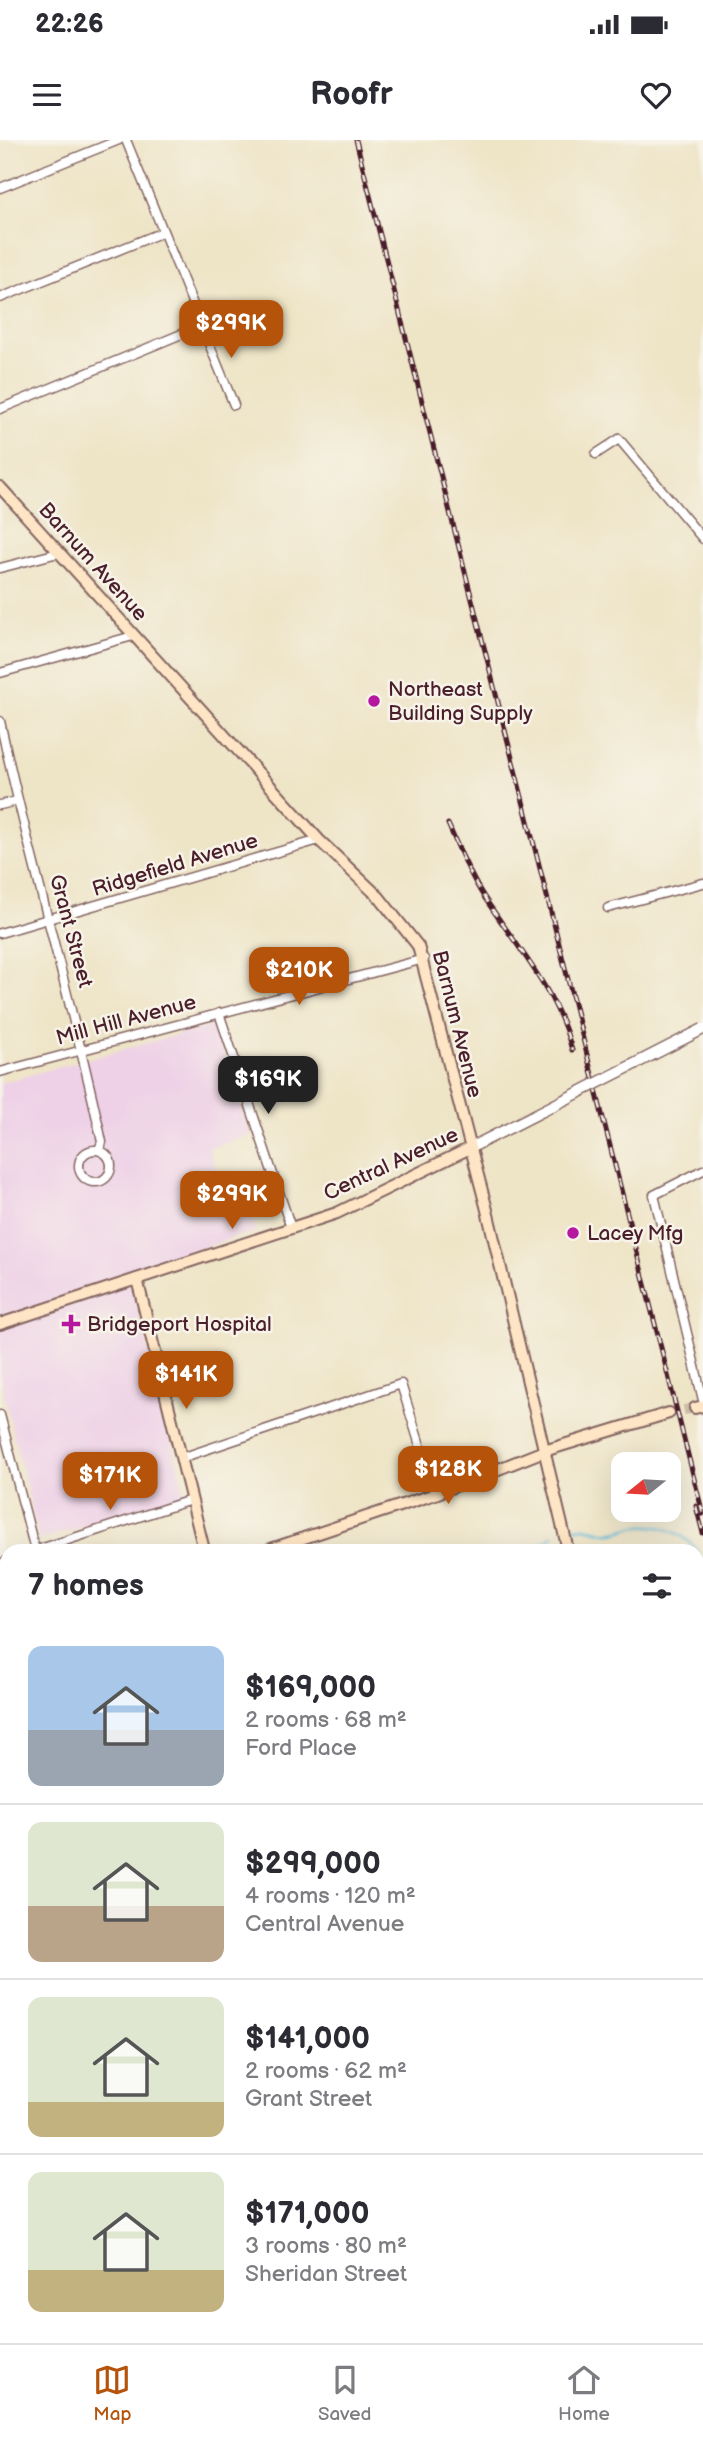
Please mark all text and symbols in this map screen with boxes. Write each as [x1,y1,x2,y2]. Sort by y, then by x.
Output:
text: 22:26 [35,9,104,40]
text: Roofr [310,75,393,114]
icon: menu [28,76,66,114]
icon: heart [637,76,675,114]
pin: $299K [182,300,280,360]
text: $299K [195,309,267,337]
street label: Barnum Avenue [33,498,153,626]
place label: Northeast Building Supply [388,677,533,726]
marker: Northeast Building Supply [366,693,382,709]
street label: Ridgefield Avenue [89,828,261,902]
street label: Grant Street [44,872,98,991]
pin: $210K [250,948,348,1007]
street label: Barnum Avenue [427,948,487,1100]
text: $210K [265,956,333,984]
street label: Mill Hill Avenue [53,989,199,1051]
pin: $169K [219,1056,317,1116]
text: $169K [234,1065,302,1093]
street label: Central Avenue [320,1122,462,1206]
pin: $299K [183,1172,281,1231]
text: $299K [196,1180,268,1208]
place label: Lacey Mfg [587,1221,683,1246]
marker: Lacey Mfg [565,1225,581,1241]
place label: Bridgeport Hospital [87,1312,272,1337]
marker: Bridgeport Hospital [61,1314,81,1334]
pin: $141K [137,1352,235,1411]
text: $141K [154,1360,218,1388]
pin: $128K [399,1446,497,1506]
pin: $171K [61,1452,159,1512]
north arrow [611,1452,681,1522]
map controls [611,1452,681,1522]
text: $128K [414,1455,482,1483]
text: $171K [79,1461,141,1489]
icon: filters [638,1567,676,1605]
text: 7 homes [28,1568,144,1604]
text: $169,000 [245,1670,376,1706]
icon: home [84,1674,168,1758]
text: 2 rooms · 68 m² [245,1706,407,1734]
text: Ford Place [245,1734,357,1762]
text: $299,000 [245,1846,381,1882]
icon: home [84,1850,168,1934]
text: 4 rooms · 120 m² [245,1882,416,1910]
text: Central Avenue [245,1910,404,1938]
text: $141,000 [245,2021,370,2057]
icon: home [84,2025,168,2109]
text: 2 rooms · 62 m² [245,2057,407,2085]
text: Grant Street [245,2085,372,2113]
text: $171,000 [245,2196,369,2232]
icon: home [84,2200,168,2284]
text: 3 rooms · 80 m² [245,2232,407,2260]
text: Sheridan Street [245,2260,407,2288]
tab: Map [93,2361,131,2426]
tab: Saved [318,2361,371,2426]
tab: Home [558,2361,610,2426]

